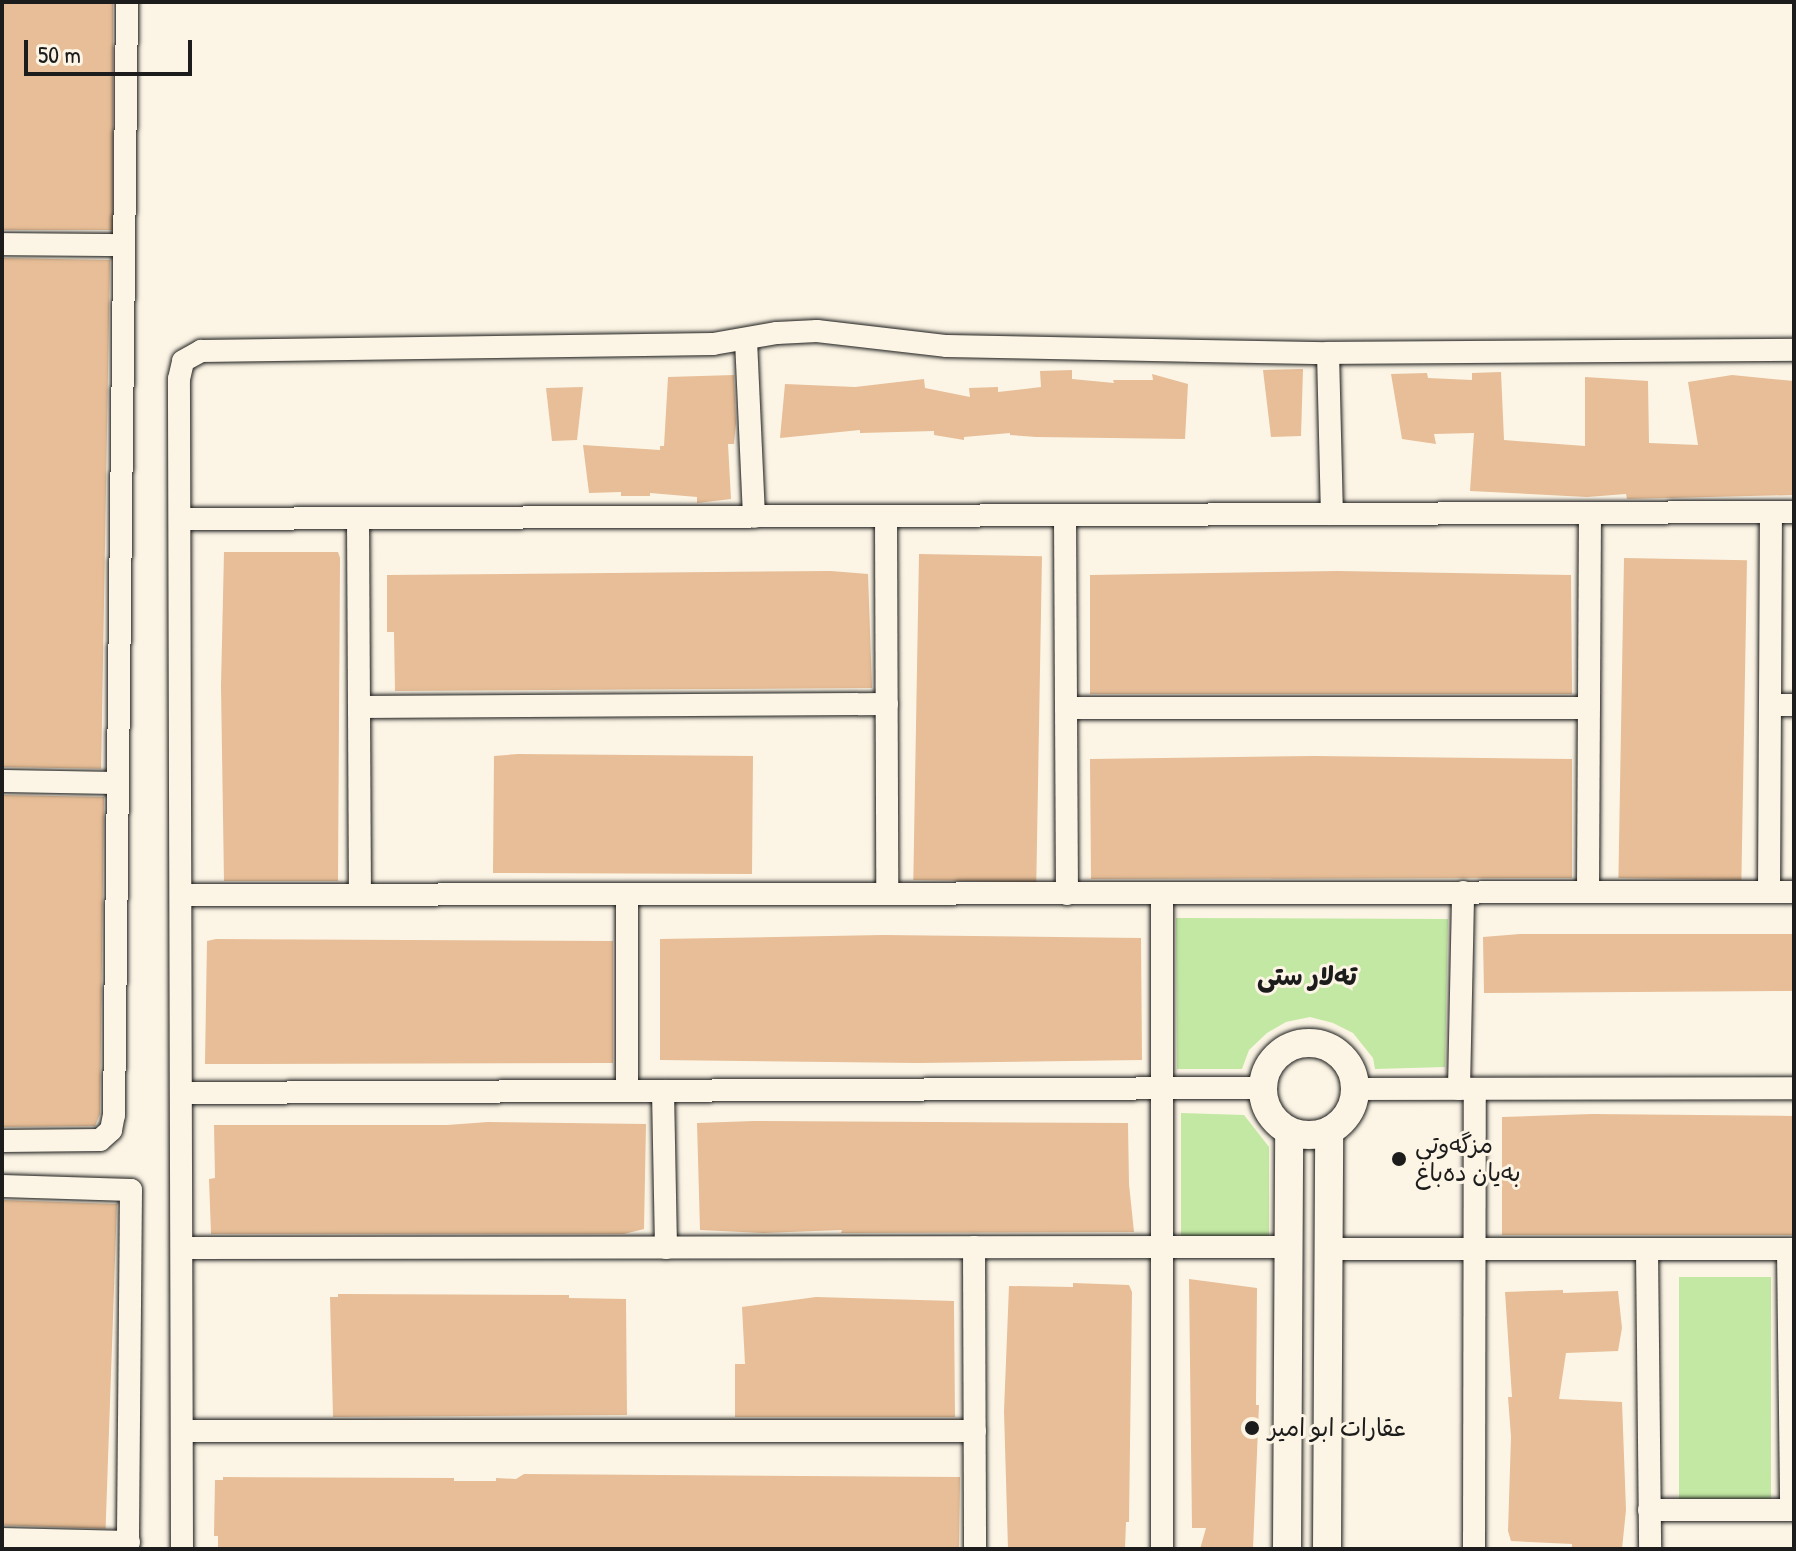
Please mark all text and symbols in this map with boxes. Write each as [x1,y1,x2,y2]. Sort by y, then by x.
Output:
scale bar [28,24,196,74]
text: 50 m [38,38,81,70]
district label: ته‌لار ستی [1257,960,1357,992]
place label: مزگەوتی بەیان دەباغ [1415,1131,1521,1187]
marker: مزگەوتی بەیان دەباغ [1390,1150,1408,1168]
place label: عقارات ابو امير [1268,1414,1406,1442]
marker: عقارات ابو امير [1243,1419,1261,1437]

